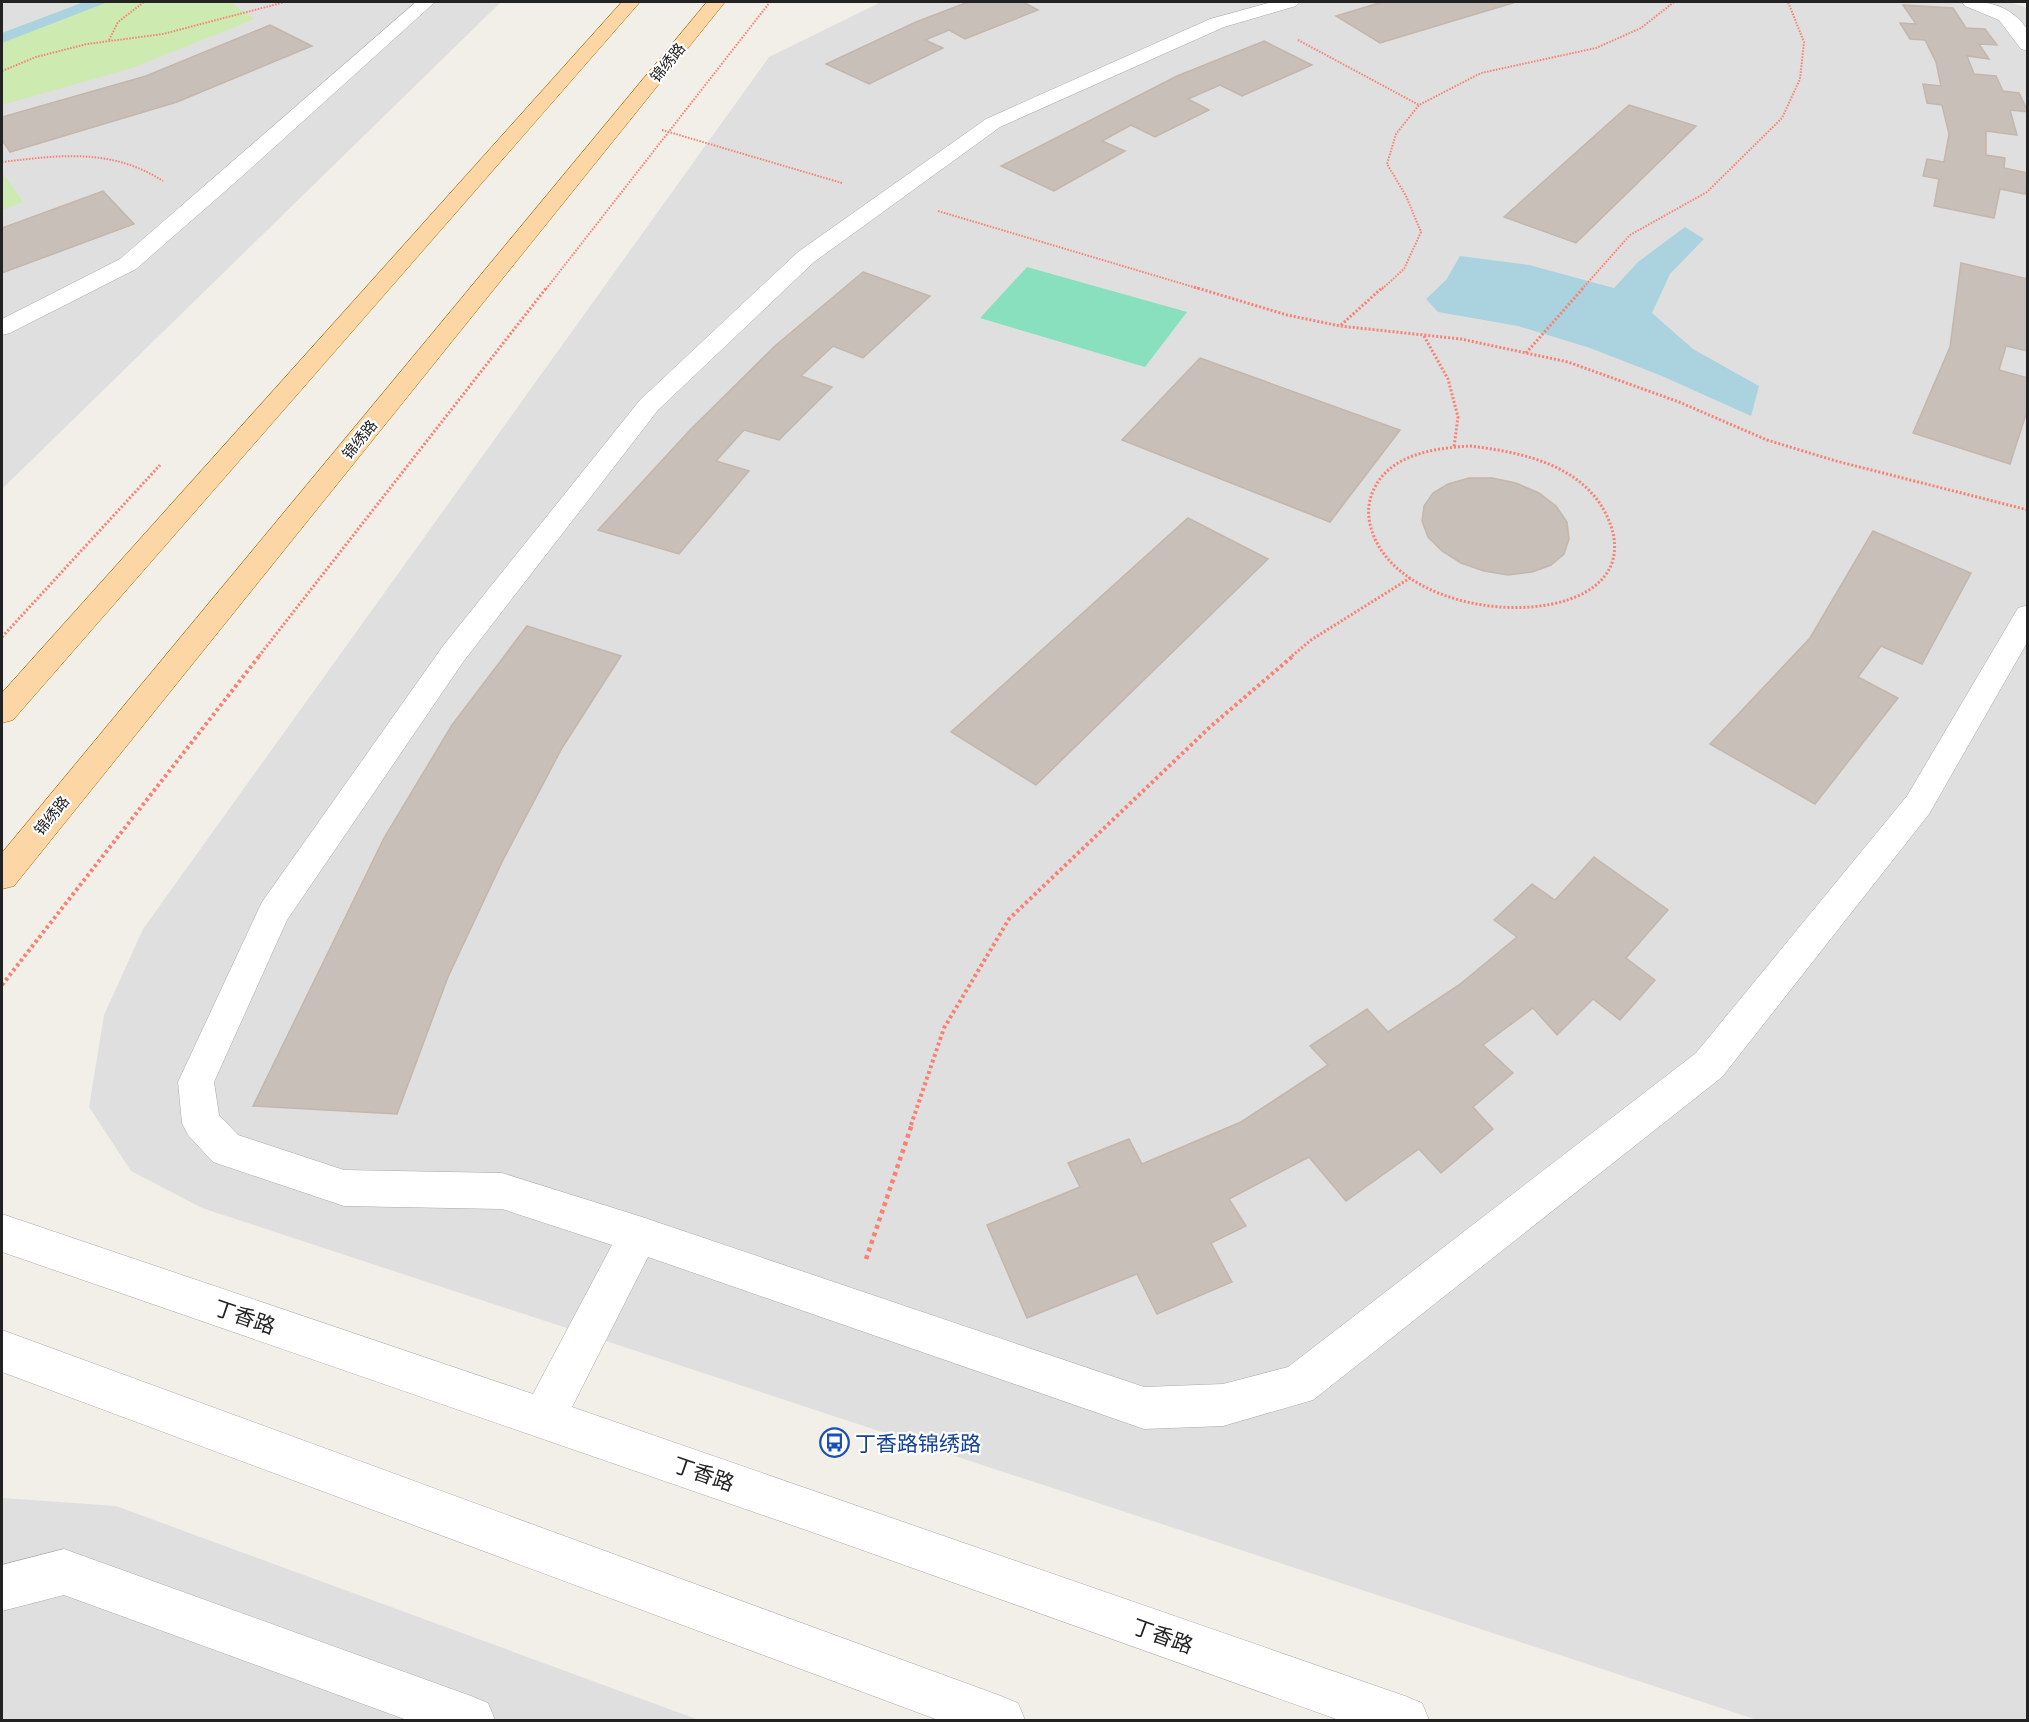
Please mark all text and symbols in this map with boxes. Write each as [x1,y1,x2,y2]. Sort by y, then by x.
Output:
street label: 锦绣路 [646,39,688,85]
street label: 锦绣路 [338,416,380,462]
street label: 锦绣路 [30,792,72,838]
street label: 丁香路 [211,1294,279,1338]
bus stop icon: 丁香路锦绣路 [818,1426,850,1458]
place label: 丁香路锦绣路 [855,1430,981,1455]
street label: 丁香路 [670,1451,738,1495]
street label: 丁香路 [1129,1612,1197,1658]

